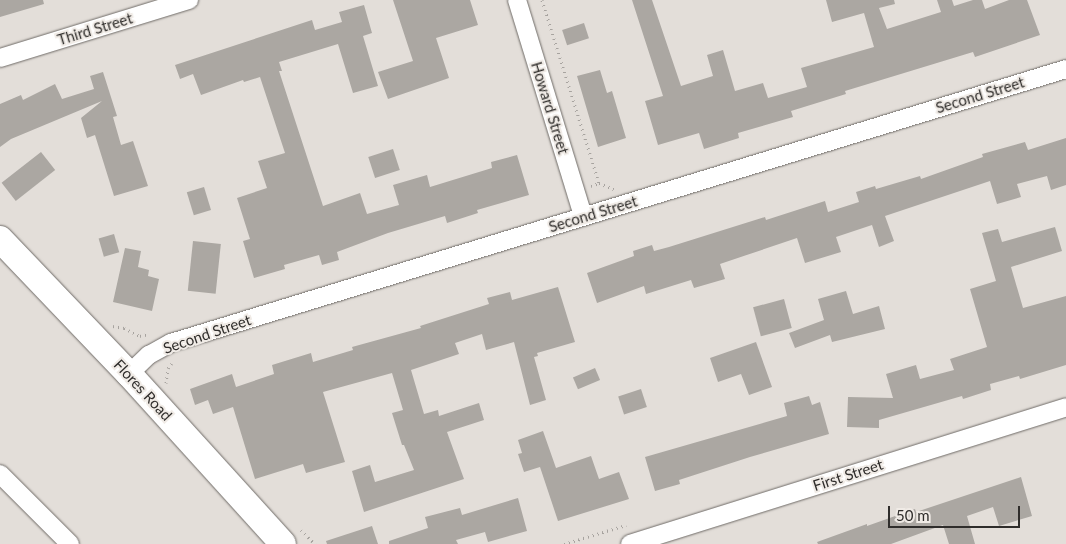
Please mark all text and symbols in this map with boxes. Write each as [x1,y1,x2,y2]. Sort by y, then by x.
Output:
street label: Third Street [55,9,135,49]
street label: Howard Street [527,60,573,156]
street label: Second Street [934,73,1026,117]
street label: Second Street [547,192,639,236]
street label: Second Street [161,311,253,357]
street label: Flores Road [110,356,176,424]
street label: First Street [811,455,885,495]
scale bar [891,496,1024,528]
text: 50 m [896,506,930,524]

